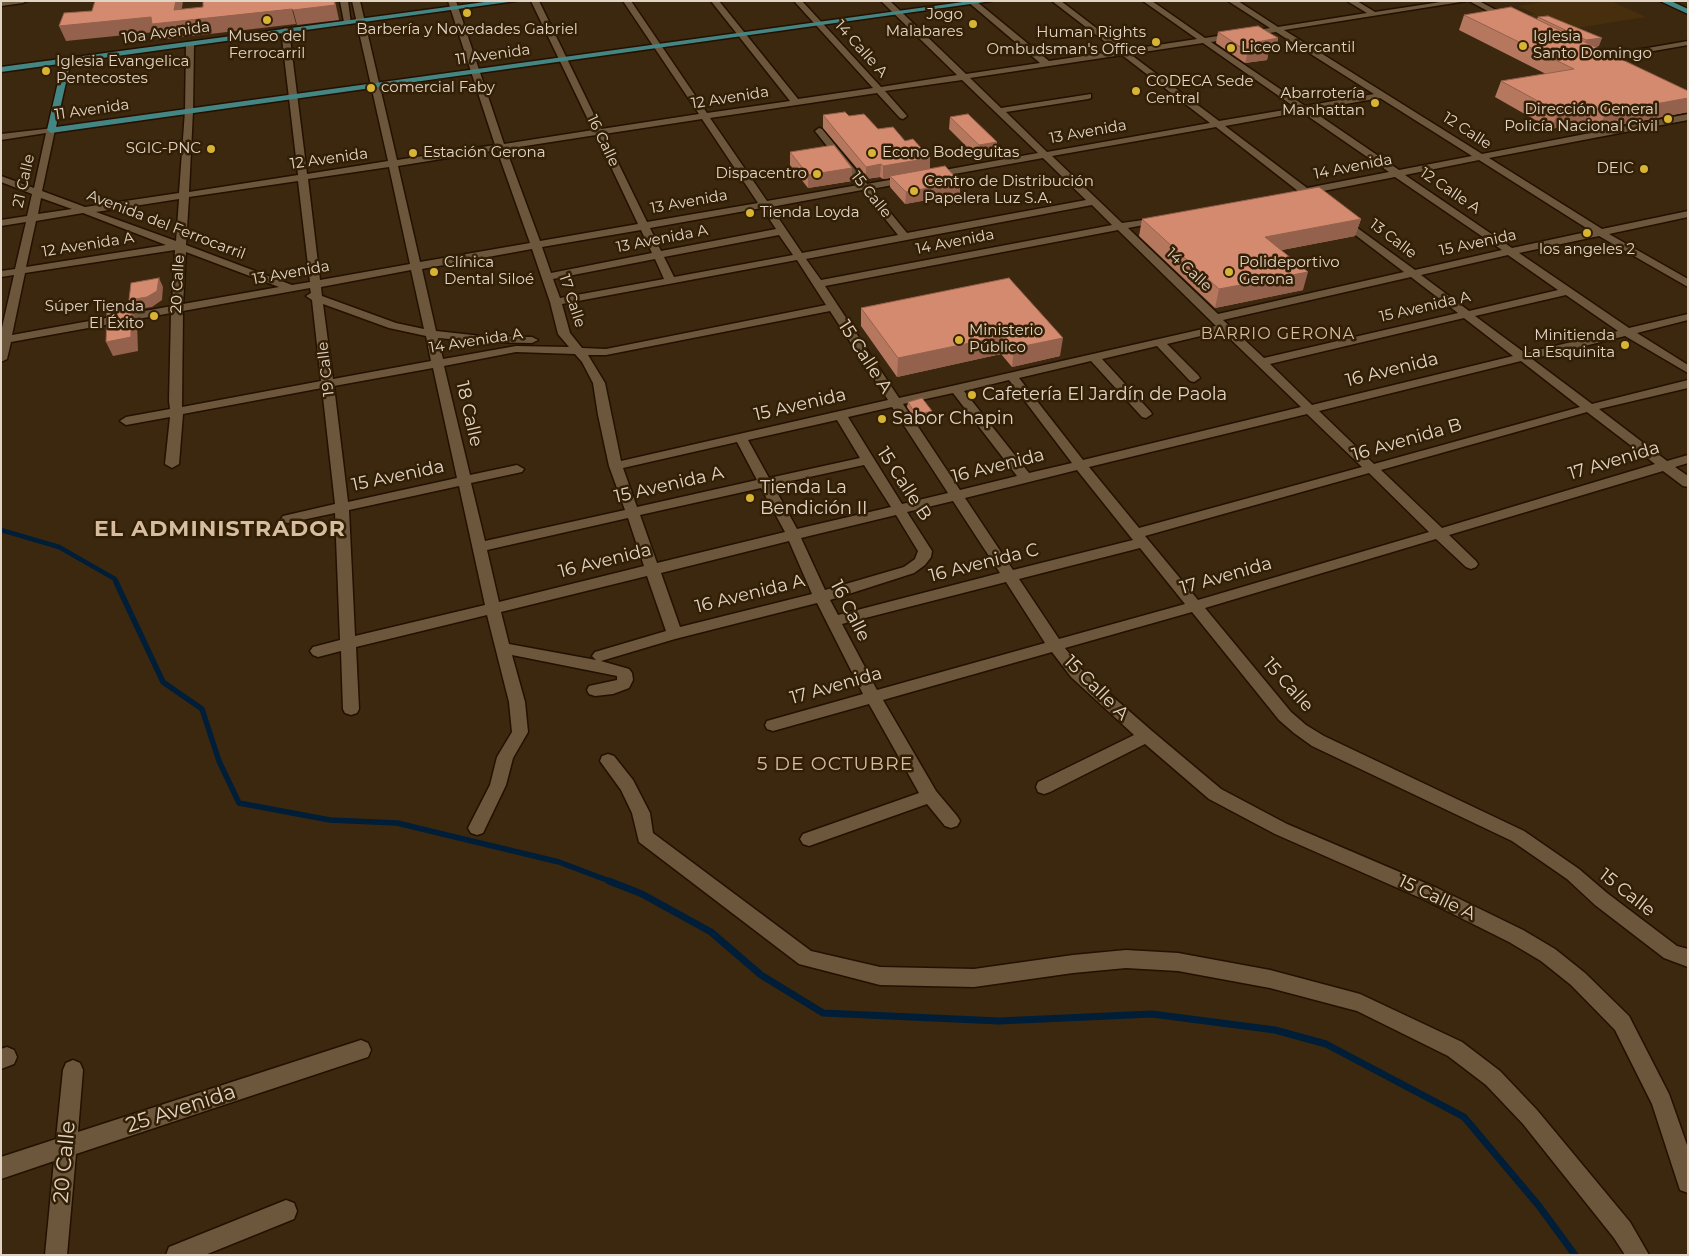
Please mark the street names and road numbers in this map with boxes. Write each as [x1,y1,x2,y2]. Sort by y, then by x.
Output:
street label: 14 Calle A [831,17,891,81]
street label: 10a Avenida [121,18,211,48]
street label: 11 Avenida [454,41,532,69]
street label: 12 Avenida [690,83,770,113]
street label: 11 Avenida [53,96,131,124]
street label: 12 Calle [1439,109,1495,153]
street label: 16 Calle [583,112,623,170]
street label: 13 Avenida [1048,116,1128,148]
street label: 12 Avenida [289,145,369,173]
street label: 14 Avenida [1312,151,1394,183]
street label: 21 Calle [9,152,39,210]
street label: 12 Calle A [1416,164,1484,218]
street label: 15 Calle [847,168,895,222]
street label: Avenida del Ferrocarril [84,186,248,264]
street label: 13 Avenida [649,186,729,218]
street label: 13 Calle [1366,215,1420,263]
street label: 13 Avenida A [615,221,709,257]
street label: 14 Avenida [914,226,996,258]
street label: 15 Avenida [1438,226,1518,260]
street label: 12 Avenida A [41,229,135,261]
street label: 14 Calle [1162,244,1216,296]
street label: 20 Calle [167,254,189,314]
street label: 13 Avenida [251,257,331,289]
street label: 17 Calle [555,272,589,330]
street label: 15 Avenida A [1378,288,1472,326]
street label: 15 Calle A [833,316,897,398]
street label: 14 Avenida A [428,325,524,357]
street label: 19 Calle [314,341,338,397]
street label: 16 Avenida [1343,348,1441,392]
street label: 18 Calle [451,379,487,449]
street label: 15 Avenida [752,384,848,426]
street label: 16 Avenida B [1350,414,1464,466]
street label: 17 Avenida [1566,437,1662,485]
street label: 15 Calle B [872,443,936,525]
street label: 16 Avenida [949,444,1047,488]
street label: 15 Avenida [350,456,446,496]
street label: 15 Avenida A [612,462,726,508]
street label: 16 Avenida [556,539,654,583]
street label: 16 Avenida C [927,539,1041,587]
street label: 17 Avenida [1178,553,1274,599]
street label: 16 Avenida A [693,570,807,618]
street label: 16 Calle [825,577,875,645]
street label: 15 Calle A [1059,651,1133,725]
street label: 15 Calle [1258,654,1318,716]
street label: 17 Avenida [788,663,884,709]
street label: 15 Calle [1595,864,1659,922]
street label: 15 Calle A [1395,871,1479,925]
street label: 25 Avenida [123,1079,239,1139]
street label: 20 Calle [49,1120,81,1204]

